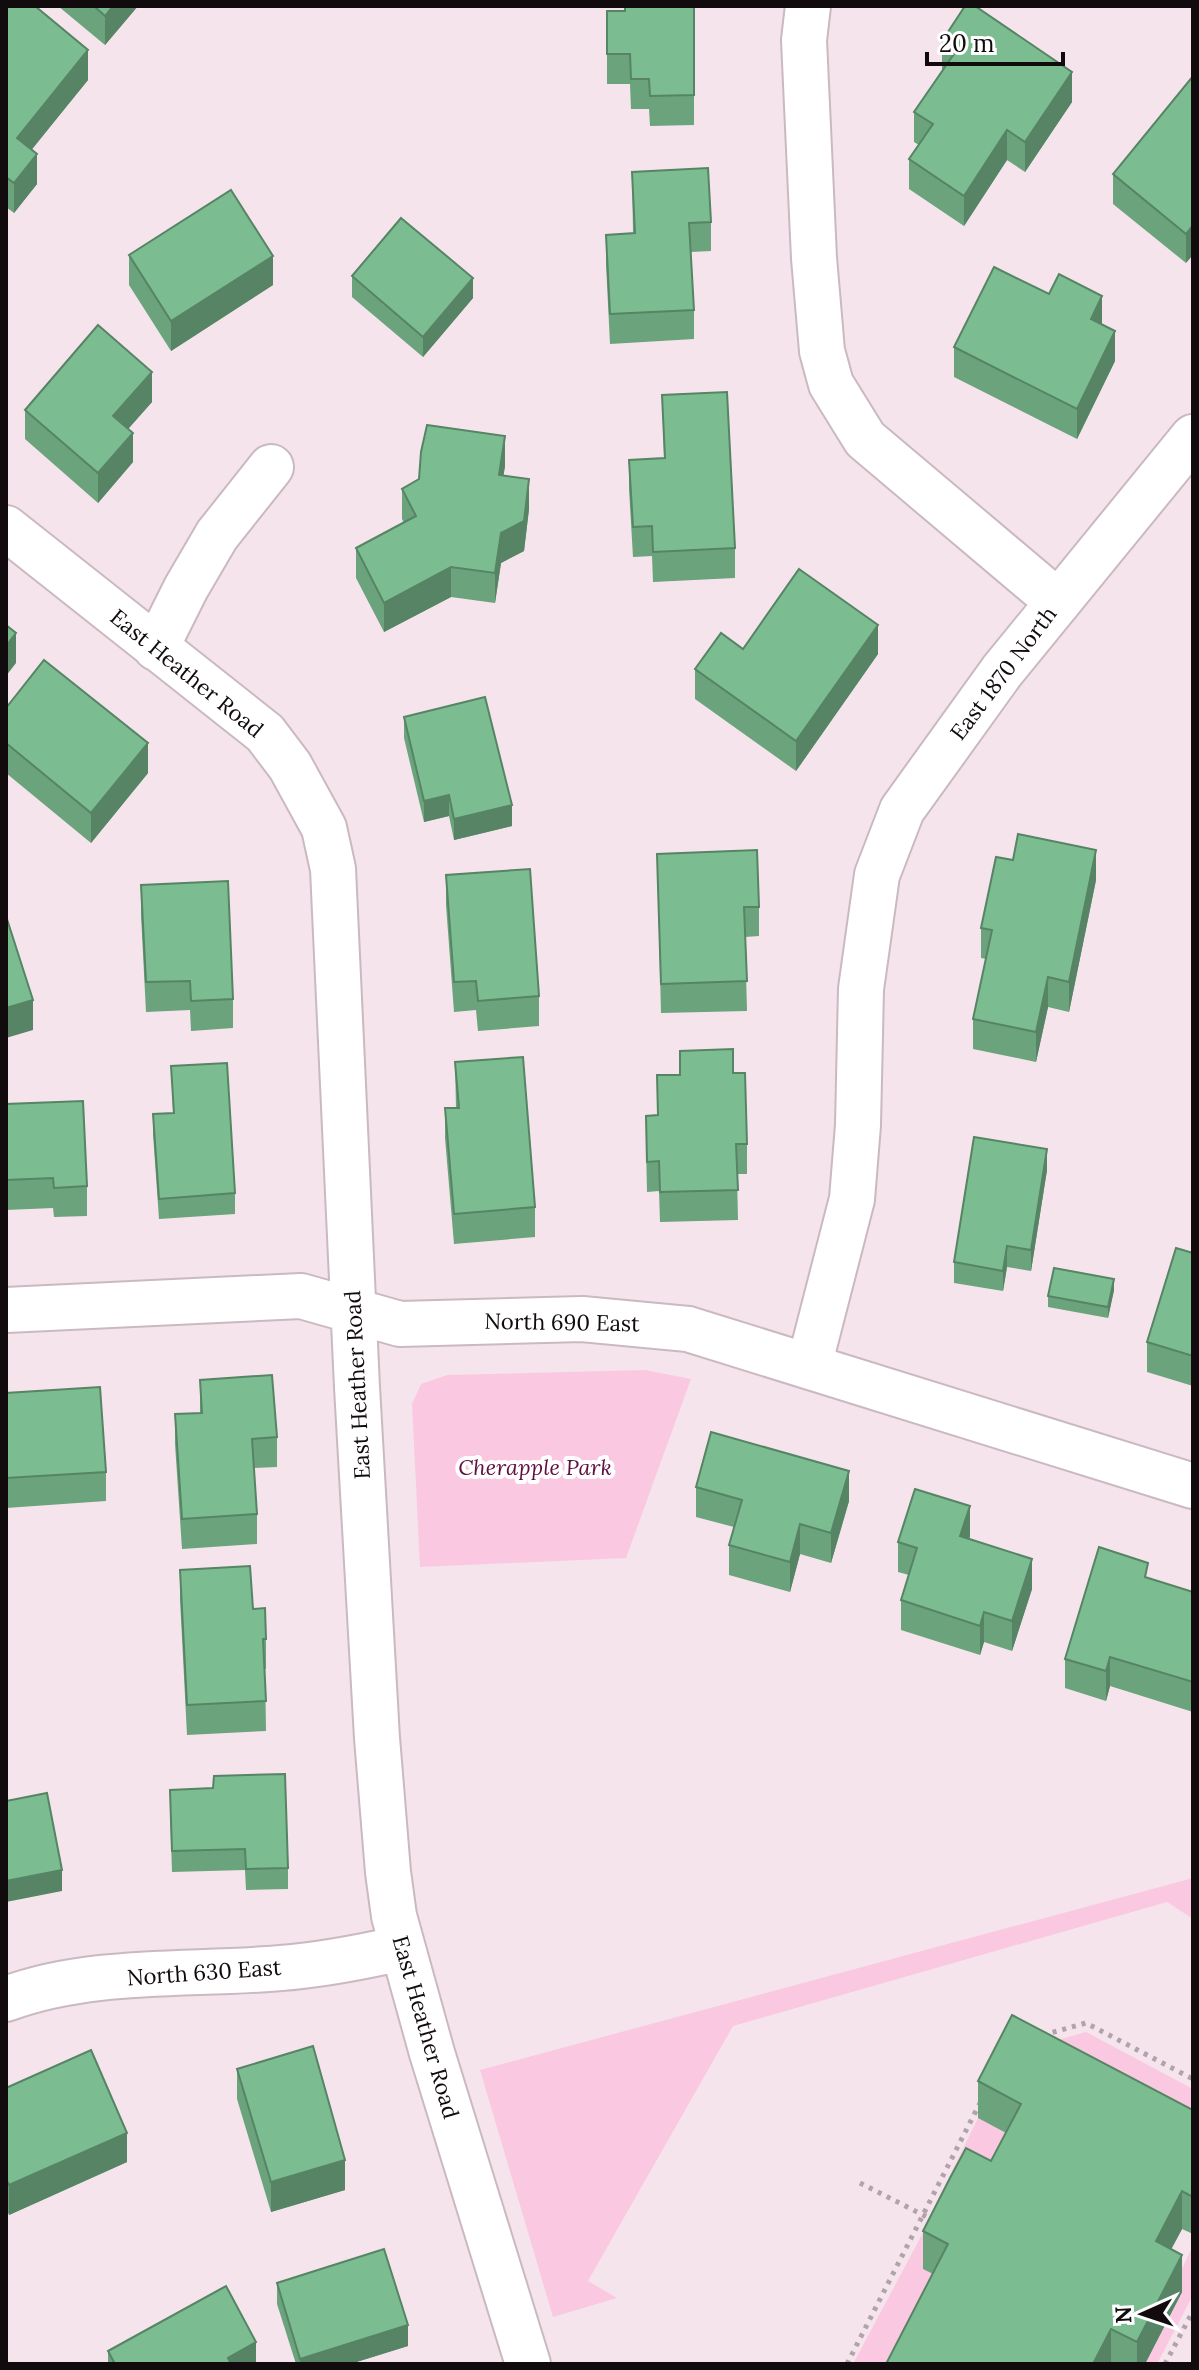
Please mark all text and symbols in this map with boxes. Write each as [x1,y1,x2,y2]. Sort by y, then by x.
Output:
scale bar [927,16,1063,66]
text: 20 m [939,28,995,59]
street label: East 1870 North [944,601,1062,745]
street label: East Heather Road [105,603,269,743]
street label: East Heather Road [338,1290,376,1480]
street label: North 690 East [484,1307,640,1337]
park label: Cherapple Park [458,1453,612,1481]
street label: East Heather Road [386,1932,466,2122]
street label: North 630 East [126,1953,283,1991]
north arrow [1103,2274,1183,2354]
text: N [1109,2306,1137,2324]

